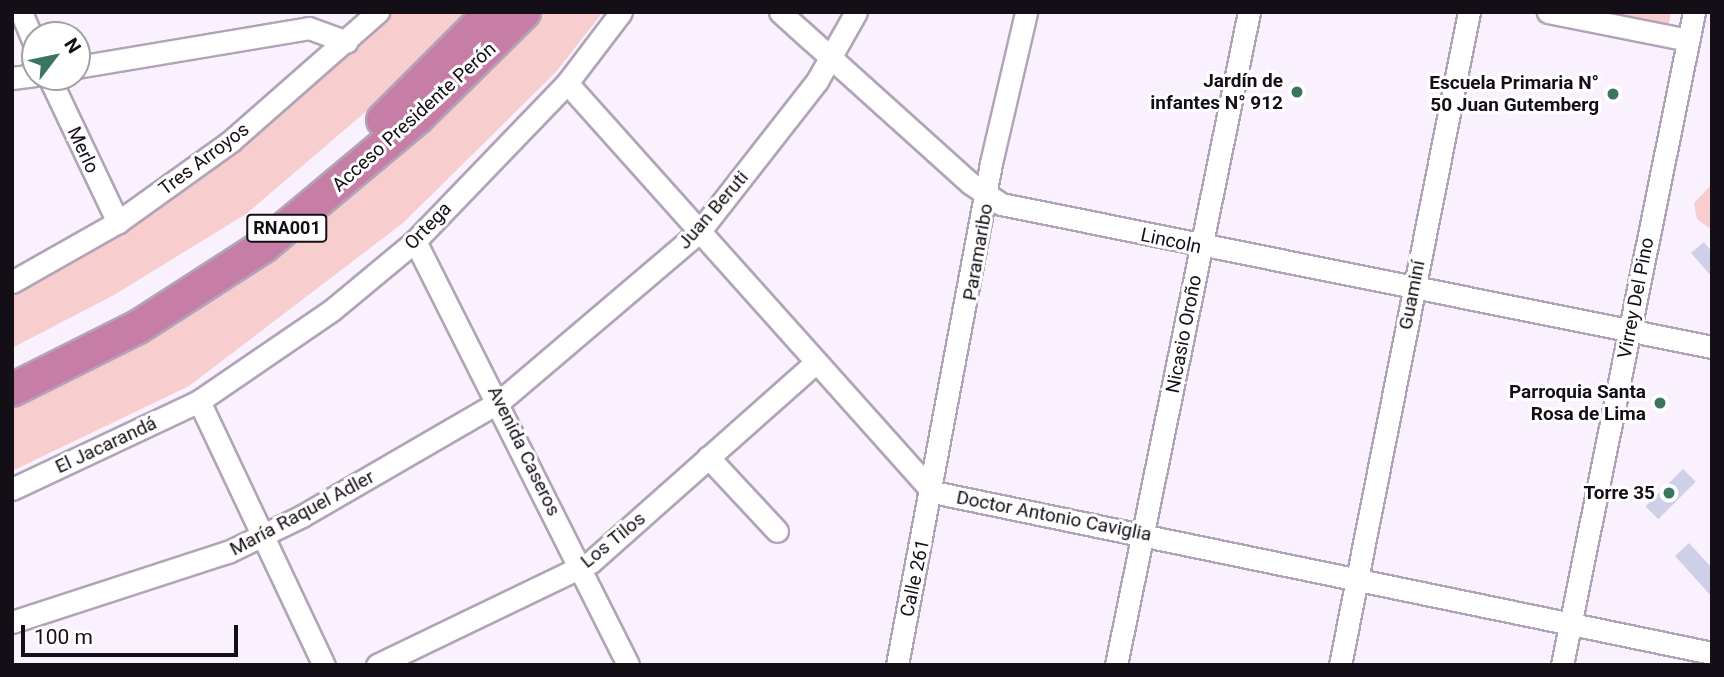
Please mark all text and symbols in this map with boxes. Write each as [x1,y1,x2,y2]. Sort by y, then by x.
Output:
north arrow [21,21,91,91]
text: N [59,34,86,57]
street label: Acceso Presidente Perón [327,38,501,196]
place label: Jardín de infantes N° 912 [1150,70,1283,114]
place label: Escuela Primaria N° 50 Juan Gutemberg [1429,72,1599,116]
marker: Jardín de infantes N° 912 [1289,84,1305,100]
marker: Escuela Primaria N° 50 Juan Gutemberg [1605,86,1621,102]
street label: Tres Arroyos [155,118,253,200]
street label: Merlo [62,123,104,177]
street label: Juan Beruti [673,166,753,254]
street label: Ortega [400,197,456,255]
street label: Paramaribo [958,202,998,302]
road number: RNA001 [245,213,329,242]
street label: Lincoln [1139,223,1203,259]
street label: Virrey Del Pino [1613,236,1659,360]
street label: Guaminí [1394,258,1430,332]
street label: Nicasio Oroño [1161,273,1207,395]
place label: Parroquia Santa Rosa de Lima [1509,381,1646,425]
street label: Avenida Caseros [483,382,565,520]
marker: Parroquia Santa Rosa de Lima [1652,395,1668,411]
street label: El Jacarandá [52,412,160,478]
street label: María Raquel Adler [226,465,378,561]
place label: Torre 35 [1584,482,1655,504]
marker: Torre 35 [1661,485,1677,501]
street label: Doctor Antonio Caviglia [954,486,1154,546]
street label: Los Tilos [576,507,650,573]
street label: Calle 261 [896,537,934,619]
scale bar [24,610,242,654]
text: 100 m [34,625,93,649]

